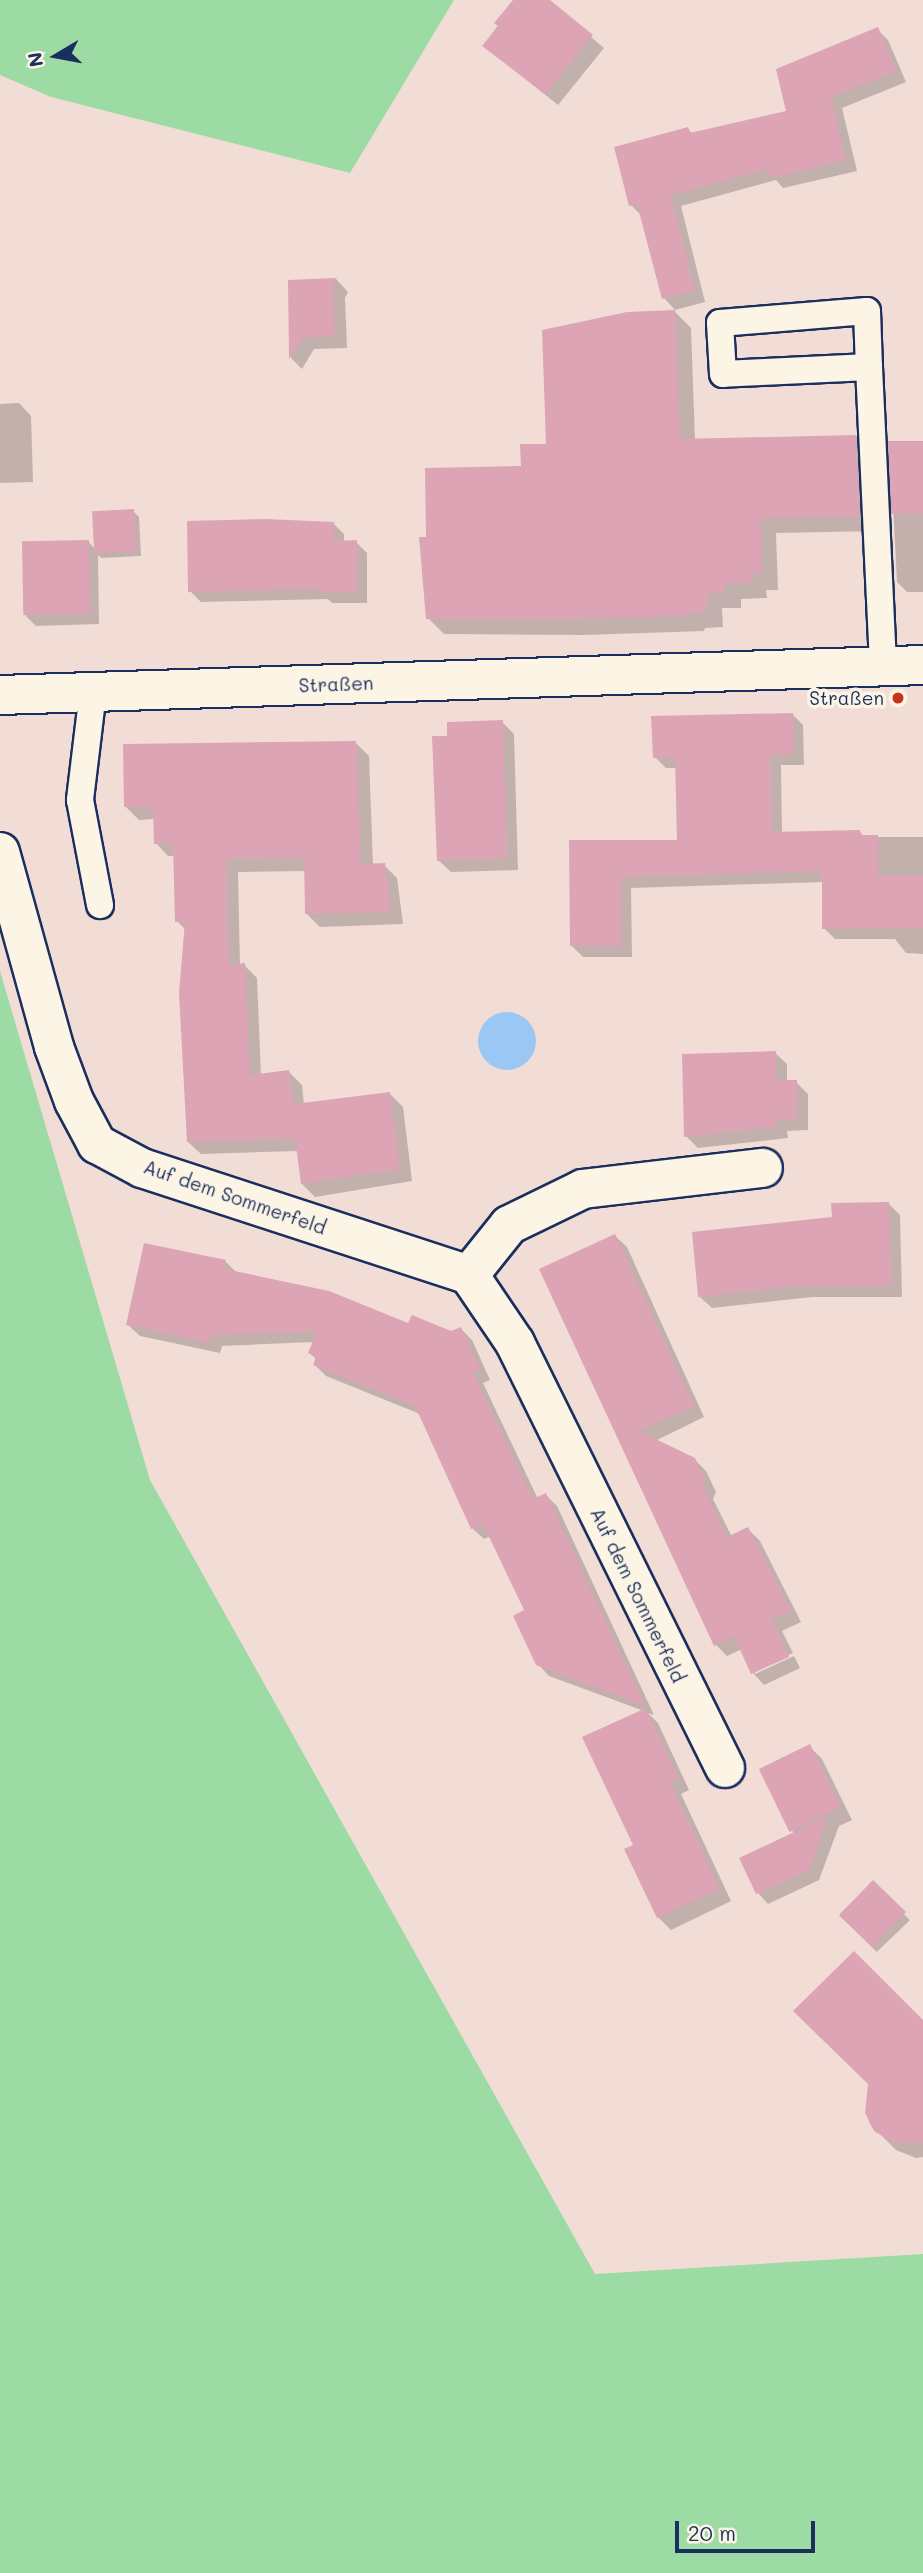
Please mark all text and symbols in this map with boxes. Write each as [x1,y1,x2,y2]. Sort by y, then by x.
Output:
north arrow [21,21,91,91]
text: N [21,50,48,69]
street label: Straßen [298,671,374,697]
place label: Straßen [809,687,884,709]
marker: Straßen [890,690,906,706]
street label: Auf dem Sommerfeld [141,1155,329,1239]
street label: Auf dem Sommerfeld [586,1504,690,1686]
scale bar [678,2506,818,2550]
text: 20 m [688,2519,736,2546]

